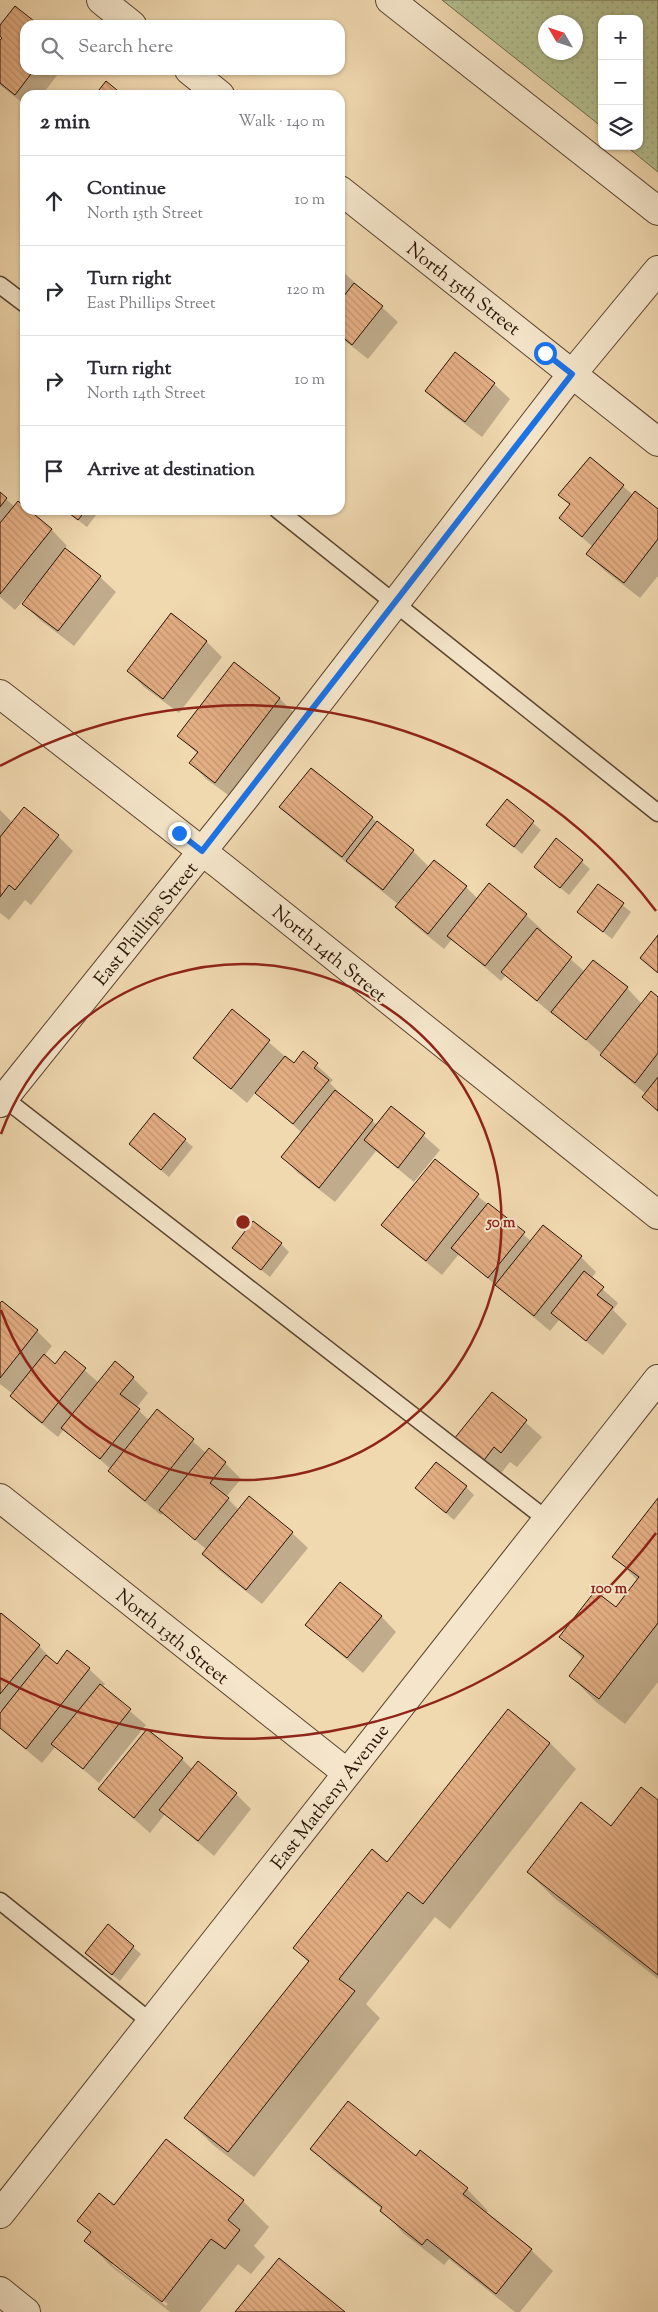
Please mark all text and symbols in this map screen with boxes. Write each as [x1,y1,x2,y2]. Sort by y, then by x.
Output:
north arrow [538,15,583,60]
map controls [598,15,643,150]
button: + [598,15,643,60]
search box [20,20,345,75]
icon: search [38,34,66,62]
text: Search here [78,34,173,61]
button: − [598,60,643,105]
button: layers [598,105,643,150]
text: 2 min [40,108,90,138]
text: Walk · 140 m [238,111,325,134]
text: Continue [87,176,166,203]
icon: ahead [40,187,68,215]
text: 10 m [295,189,325,212]
text: North 15th Street [87,203,203,226]
street label: North 15th Street [400,237,525,343]
text: Turn right [87,266,171,293]
icon: right [40,277,68,305]
text: 120 m [287,279,325,302]
text: East Phillips Street [87,293,215,316]
route start [534,342,557,365]
text: Turn right [87,356,171,383]
icon: right [40,367,68,395]
text: 10 m [295,369,325,392]
text: North 14th Street [87,383,206,406]
icon: arrive [40,457,68,485]
text: Arrive at destination [87,457,255,484]
route end [168,822,191,845]
street label: East Phillips Street [88,856,206,992]
street label: North 14th Street [265,900,392,1010]
centre of rings [234,1213,252,1231]
text: 50 m [486,1213,516,1234]
text: 100 m [591,1579,628,1600]
street label: North 13th Street [109,1584,234,1692]
street label: East Matheny Avenue [265,1719,397,1876]

